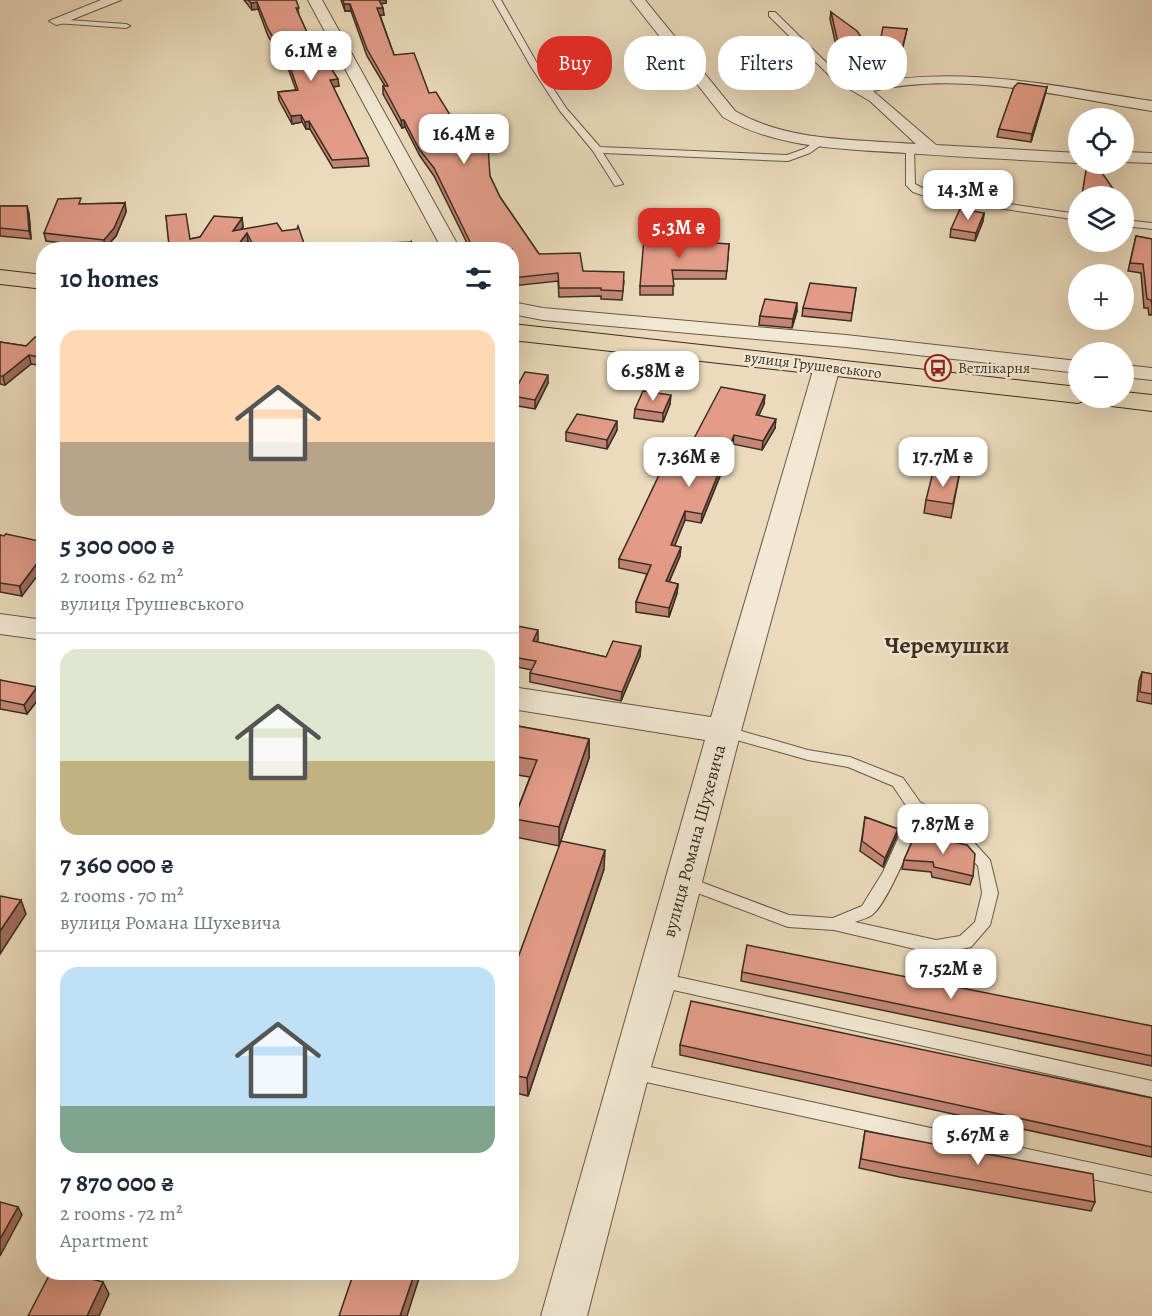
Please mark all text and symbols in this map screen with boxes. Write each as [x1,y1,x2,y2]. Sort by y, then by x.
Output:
pin: 6.1M ₴ [262,31,360,82]
chip: Buy [537,36,612,90]
chip: Rent [624,36,706,90]
chip: Filters [718,36,815,90]
chip: New [827,36,907,90]
text: 6.1M ₴ [284,37,338,64]
map controls [1068,108,1134,408]
button: locate [1068,108,1134,174]
pin: 16.4M ₴ [409,114,519,165]
text: 16.4M ₴ [433,120,495,147]
pin: 14.3M ₴ [913,170,1023,221]
text: 14.3M ₴ [937,176,999,203]
button: layers [1068,186,1134,252]
pin: 5.3M ₴ [630,208,728,259]
text: 5.3M ₴ [652,214,706,241]
text: 10 homes [60,261,159,296]
icon: filters [462,262,495,295]
button: + [1068,264,1134,330]
button: − [1068,342,1134,408]
street label: вулиця Грушевського [743,347,883,383]
pin: 6.58M ₴ [598,351,708,402]
bus stop icon: Ветлікарня [923,353,953,383]
text: 6.58M ₴ [621,357,685,384]
place label: Ветлікарня [958,358,1030,378]
icon: home [224,369,332,477]
pin: 7.36M ₴ [634,437,744,488]
pin: 17.7M ₴ [888,437,998,488]
text: 7.36M ₴ [657,443,721,470]
text: 17.7M ₴ [913,443,973,470]
text: 5 300 000 ₴ [60,528,175,563]
text: 2 rooms · 62 m² [60,563,183,590]
text: вулиця Грушевського [60,590,244,617]
district label: Черемушки [885,629,1009,661]
icon: home [224,688,332,796]
street label: вулиця Романа Шухевича [657,741,732,940]
pin: 7.87M ₴ [888,804,998,855]
text: 7.87M ₴ [911,810,975,837]
text: 7 360 000 ₴ [60,847,174,882]
text: 2 rooms · 70 m² [60,882,184,909]
text: вулиця Романа Шухевича [60,909,281,936]
pin: 7.52M ₴ [896,949,1006,1000]
text: 7.52M ₴ [919,955,983,982]
icon: home [224,1006,332,1114]
pin: 5.67M ₴ [923,1115,1033,1166]
text: 5.67M ₴ [947,1121,1009,1148]
text: 7 870 000 ₴ [60,1165,175,1200]
text: 2 rooms · 72 m² [60,1200,182,1227]
text: Apartment [60,1227,149,1254]

